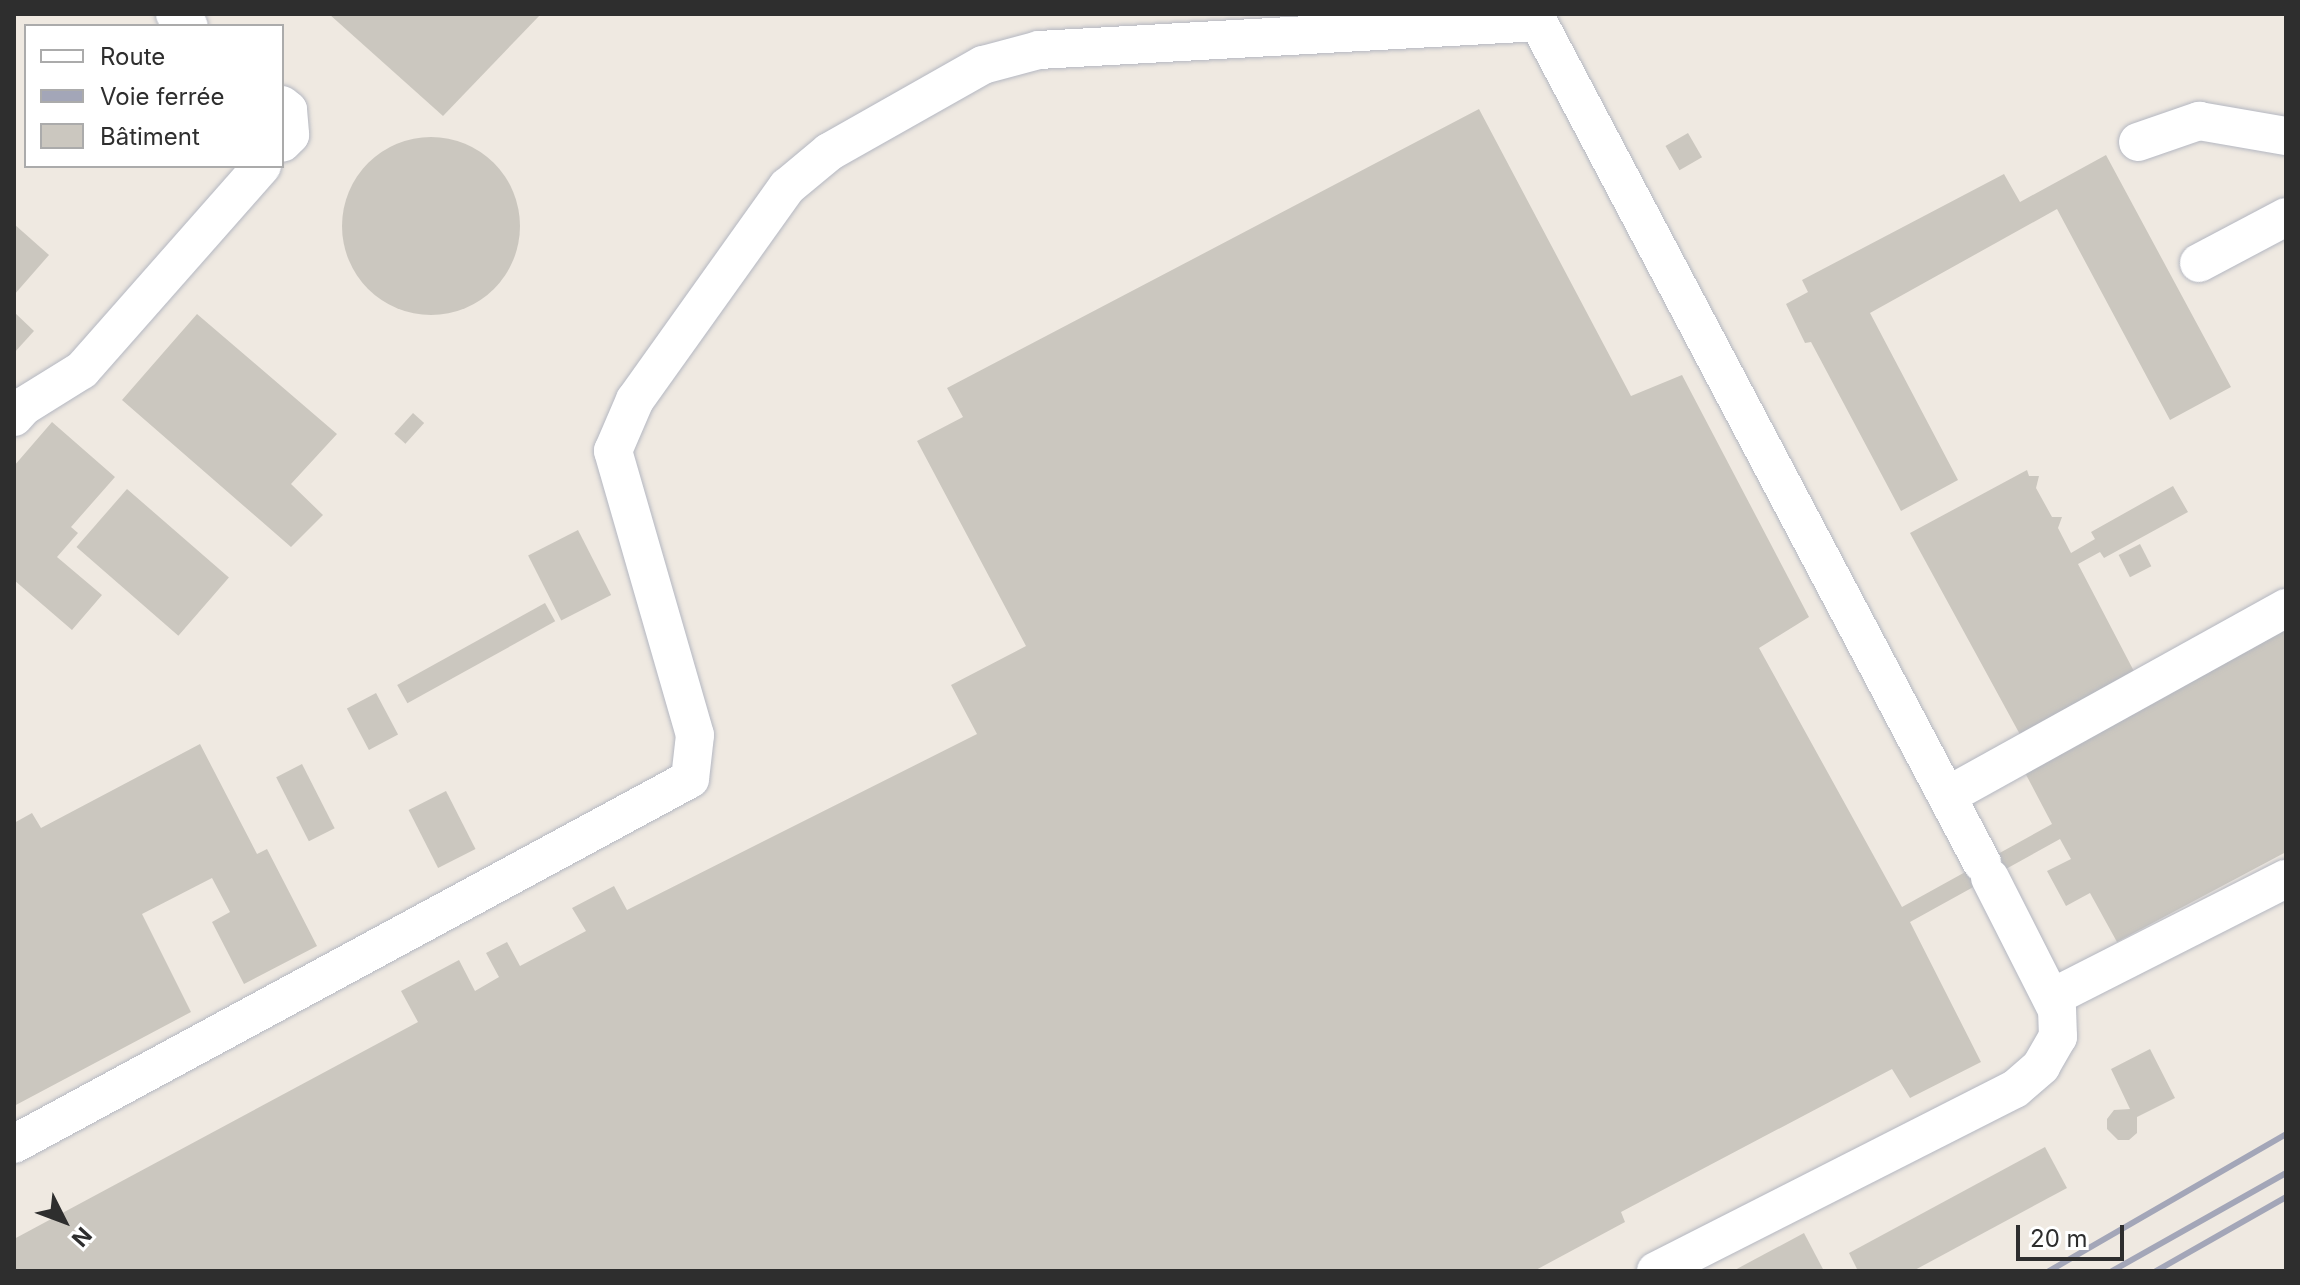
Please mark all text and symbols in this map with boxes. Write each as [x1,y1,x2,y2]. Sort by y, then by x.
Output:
legend [24,24,284,168]
text: Route [100,42,165,71]
text: Voie ferrée [100,82,225,111]
text: Bâtiment [100,122,200,151]
north arrow [24,1181,104,1261]
scale bar [2020,1209,2128,1259]
text: N [67,1222,97,1252]
text: 20 m [2030,1224,2088,1253]

